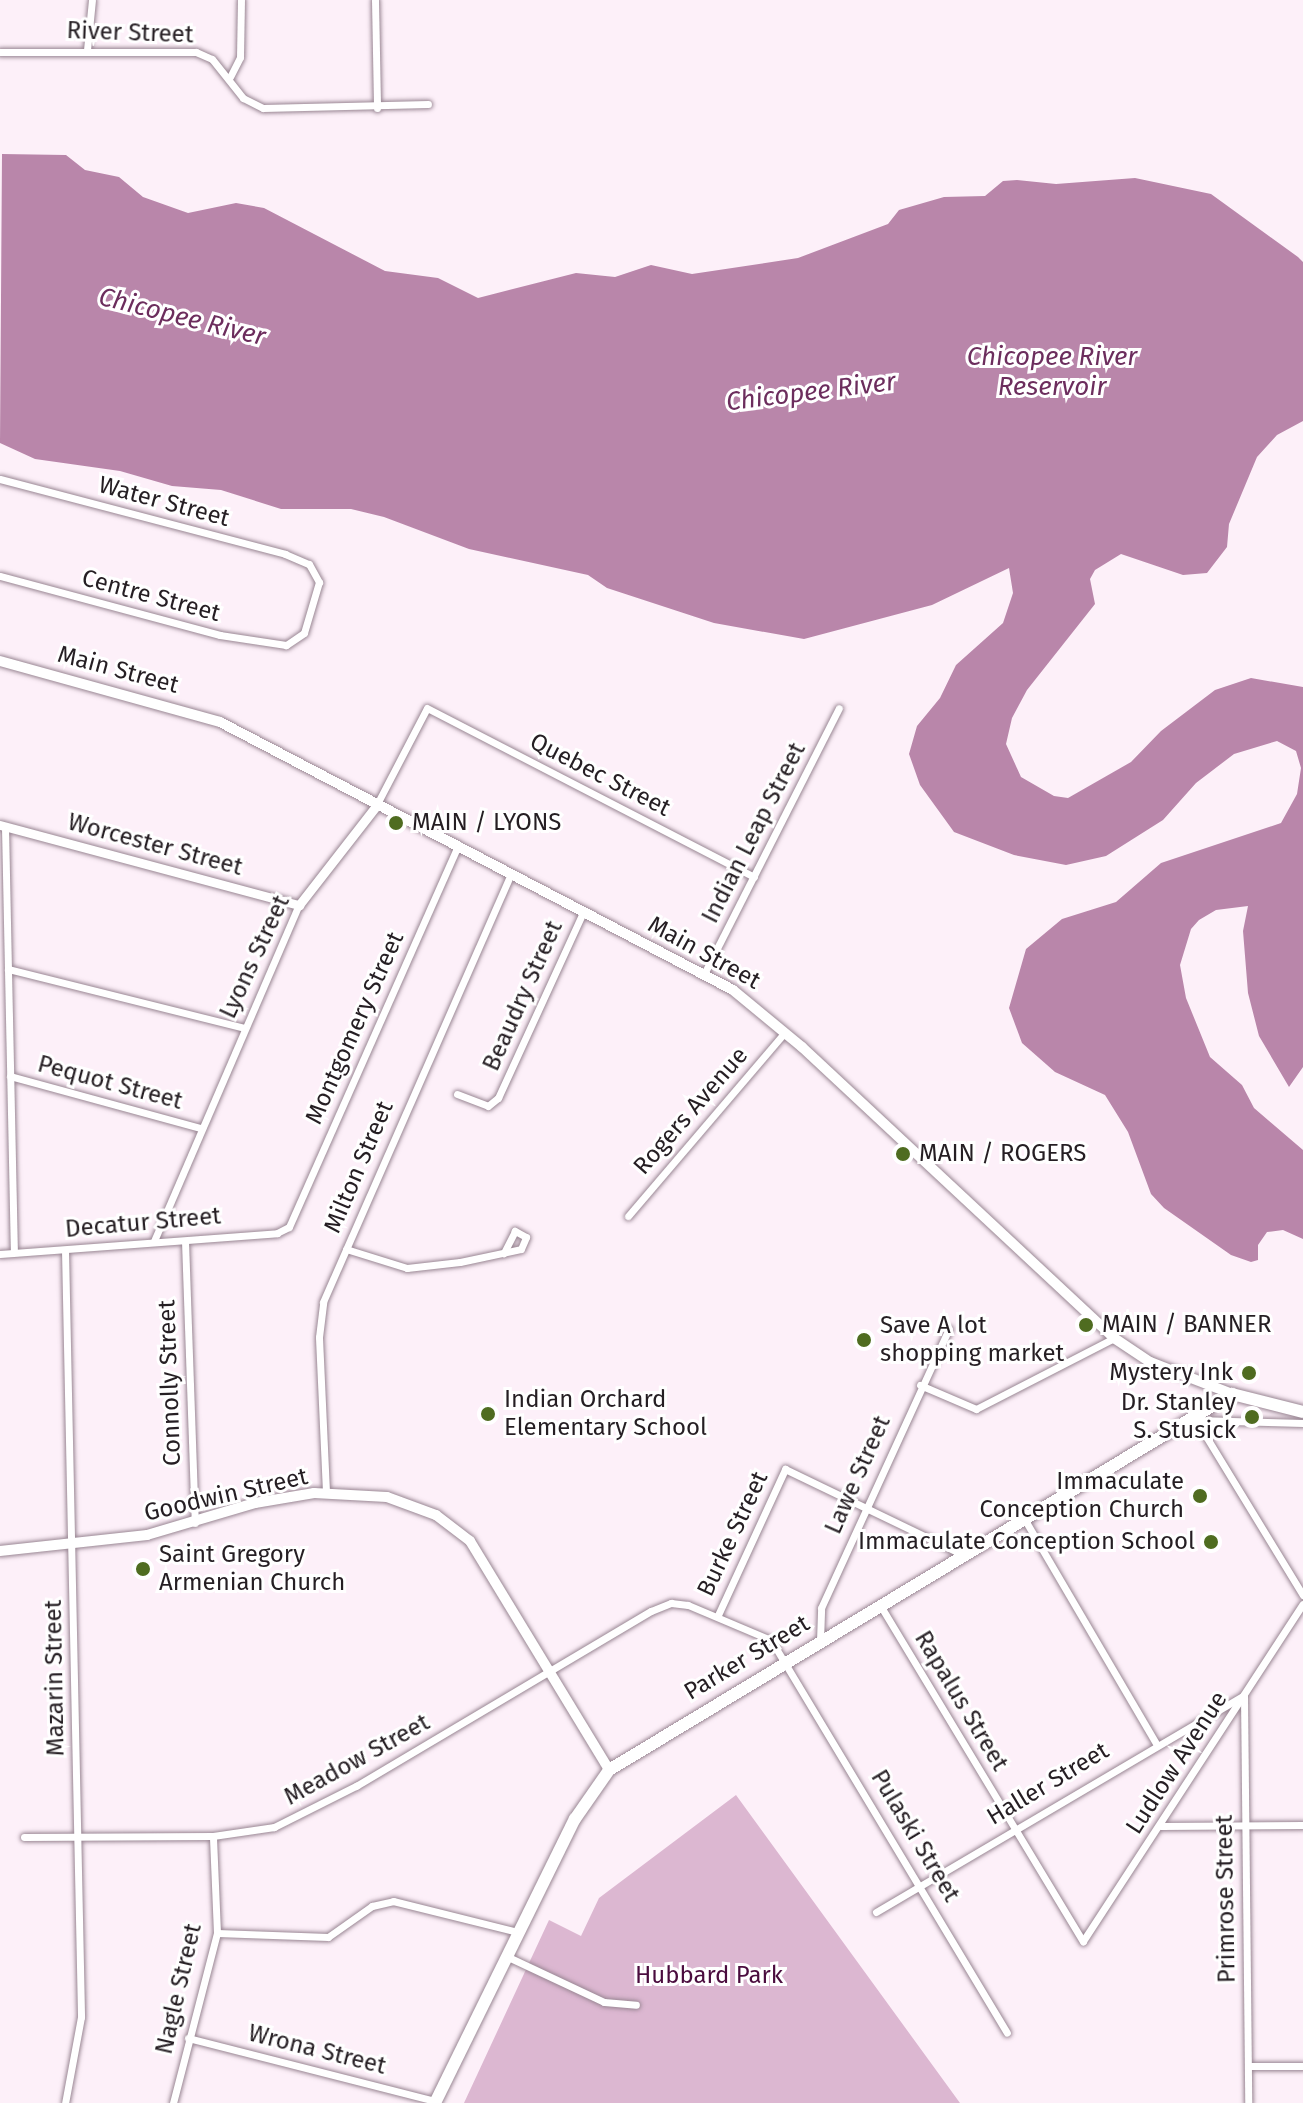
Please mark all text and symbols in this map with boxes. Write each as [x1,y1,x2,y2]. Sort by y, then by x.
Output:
street label: River Street [66,16,194,50]
water label: Chicopee River [95,281,269,353]
water label: Chicopee River Reservoir [967,341,1137,402]
water label: Chicopee River [724,366,898,418]
street label: Water Street [95,471,233,533]
street label: Centre Street [79,564,223,628]
street label: Main Street [54,640,182,700]
street label: Quebec Street [525,727,675,823]
street label: Indian Leap Street [696,738,812,928]
street label: Worcester Street [65,808,245,882]
place label: MAIN / LYONS [412,809,561,837]
marker: MAIN / LYONS [387,814,405,832]
street label: Lyons Street [214,891,296,1023]
street label: Main Street [643,910,765,996]
street label: Beaudry Street [477,916,569,1076]
street label: Montgomery Street [300,927,410,1129]
street label: Rogers Avenue [628,1041,754,1181]
street label: Pequot Street [34,1050,186,1116]
street label: Milton Street [318,1097,400,1237]
place label: MAIN / ROGERS [919,1140,1086,1168]
marker: MAIN / ROGERS [894,1145,912,1163]
street label: Decatur Street [64,1202,222,1244]
street label: Connolly Street [153,1299,187,1467]
place label: MAIN / BANNER [1102,1311,1271,1339]
place label: Save A lot shopping market [880,1312,1064,1368]
marker: MAIN / BANNER [1077,1316,1095,1334]
marker: Save A lot shopping market [855,1331,873,1349]
place label: Mystery Ink [1109,1359,1233,1387]
marker: Mystery Ink [1240,1364,1258,1382]
place label: Indian Orchard Elementary School [504,1386,707,1442]
place label: Dr. Stanley S. Stusick [1121,1389,1236,1445]
marker: Indian Orchard Elementary School [479,1405,497,1423]
marker: Dr. Stanley S. Stusick [1243,1408,1261,1426]
street label: Lawe Street [819,1411,897,1539]
street label: Goodwin Street [141,1462,311,1528]
street label: Burke Street [692,1467,774,1601]
place label: Immaculate Conception Church [979,1468,1184,1524]
marker: Immaculate Conception Church [1191,1487,1209,1505]
place label: Immaculate Conception School [858,1528,1195,1556]
marker: Immaculate Conception School [1202,1533,1220,1551]
place label: Saint Gregory Armenian Church [159,1541,345,1597]
marker: Saint Gregory Armenian Church [134,1560,152,1578]
street label: Mazarin Street [39,1600,71,1756]
street label: Parker Street [679,1609,815,1707]
street label: Rapalus Street [908,1626,1014,1776]
street label: Ludlow Avenue [1120,1686,1234,1840]
street label: Meadow Street [279,1708,435,1812]
street label: Haller Street [982,1736,1114,1832]
street label: Pulaski Street [864,1765,966,1907]
street label: Primrose Street [1210,1815,1242,1983]
street label: Nagle Street [150,1921,208,2057]
park label: Hubbard Park [635,1962,783,1990]
street label: Wrona Street [245,2019,389,2081]

